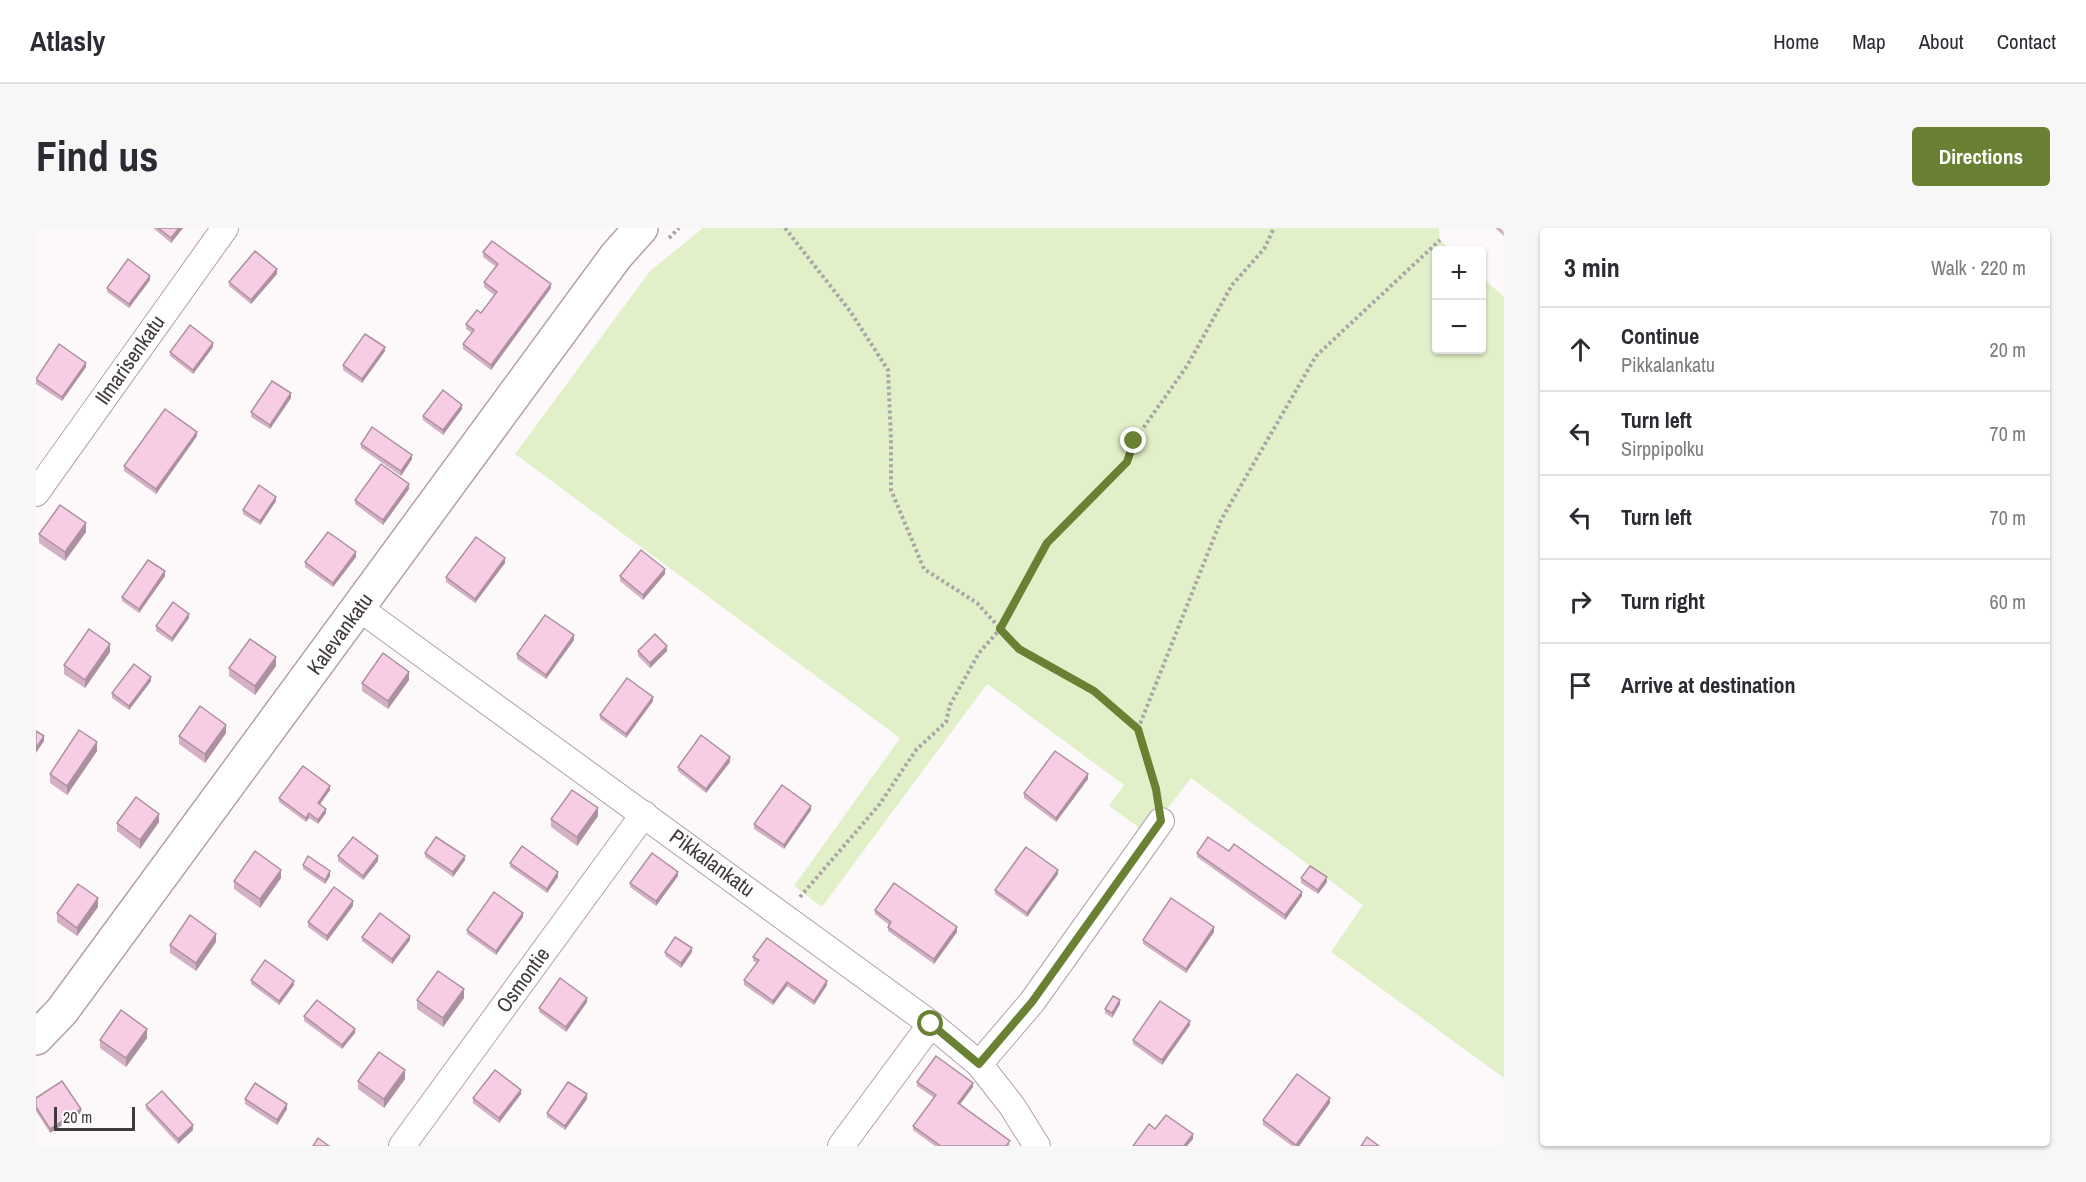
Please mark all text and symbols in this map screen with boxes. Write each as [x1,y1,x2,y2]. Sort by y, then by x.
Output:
text: Atlasly [30,22,105,60]
text: Home [1773,27,1819,56]
text: Map [1852,27,1886,56]
text: About [1919,27,1964,56]
text: Contact [1997,27,2056,56]
button: Directions [1912,127,2050,186]
text: Find us [36,128,158,184]
map controls [1432,246,1486,354]
button: + [1432,246,1486,300]
text: 3 min [1564,250,1620,285]
text: Walk · 220 m [1931,254,2026,281]
button: − [1432,300,1486,354]
street label: Ilmarisenkatu [88,309,171,410]
text: Continue [1621,321,1699,351]
icon: ahead [1564,333,1597,366]
text: 20 m [1990,336,2026,363]
text: Pikkalankatu [1621,351,1715,378]
text: Turn left [1621,405,1692,435]
icon: left [1564,417,1597,450]
text: 70 m [1990,420,2026,447]
route end [1120,427,1146,453]
text: Sirppipolku [1621,435,1704,462]
icon: left [1564,501,1597,534]
text: Turn left [1621,502,1692,532]
text: 70 m [1990,504,2026,531]
icon: right [1564,585,1597,618]
text: Turn right [1621,586,1705,616]
street label: Kalevankatu [300,587,379,681]
text: 60 m [1990,588,2026,615]
icon: arrive [1564,669,1597,702]
text: Arrive at destination [1621,670,1795,700]
street label: Pikkalankatu [664,822,761,903]
street label: Osmontie [489,941,556,1018]
route start [917,1010,943,1036]
scale bar [54,1104,135,1132]
text: 20 m [63,1106,92,1128]

